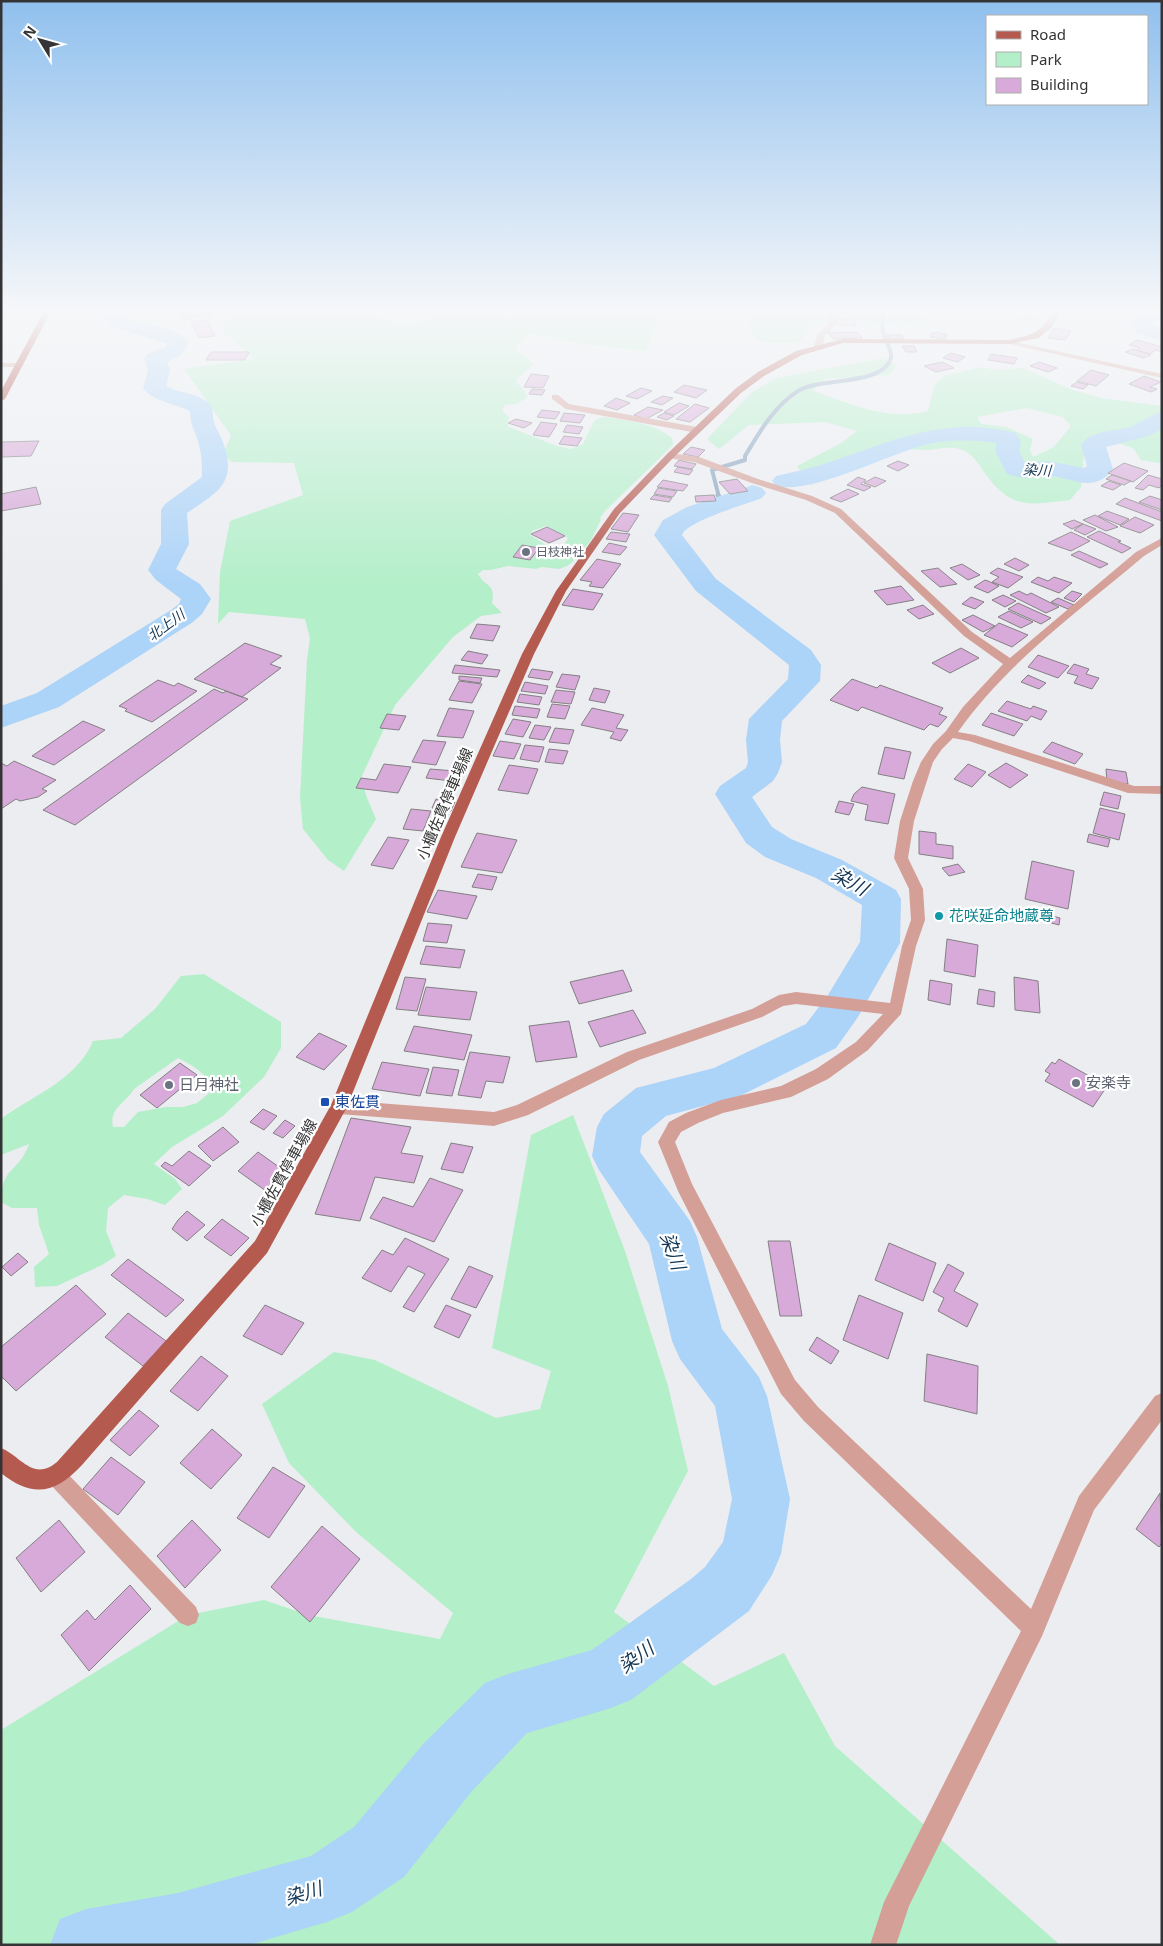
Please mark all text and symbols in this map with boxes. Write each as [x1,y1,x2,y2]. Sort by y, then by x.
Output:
north arrow [15,15,65,65]
legend [986,15,1148,105]
text: N [18,22,40,42]
text: Road [1030,24,1066,44]
text: Park [1030,49,1062,69]
text: Building [1030,74,1088,94]
water label: 染川 [1023,459,1054,480]
place label: 日枝神社 [536,543,584,560]
marker: 日枝神社 [520,546,532,558]
water label: 北上川 [143,603,190,645]
street label: 小櫃佐貫停車場線 [411,744,477,863]
water label: 染川 [827,860,875,903]
place label: 花咲延命地蔵尊 [949,905,1054,925]
marker: 花咲延命地蔵尊 [933,910,945,922]
place label: 安楽寺 [1086,1072,1131,1092]
place label: 日月神社 [179,1074,239,1094]
marker: 安楽寺 [1070,1077,1082,1089]
marker: 日月神社 [163,1079,175,1091]
place label: 東佐貫 [335,1091,380,1111]
marker: 東佐貫 [319,1096,331,1108]
street label: 小櫃佐貫停車場線 [245,1115,321,1230]
water label: 染川 [654,1229,692,1275]
water label: 染川 [613,1634,661,1679]
water label: 染川 [281,1874,327,1911]

